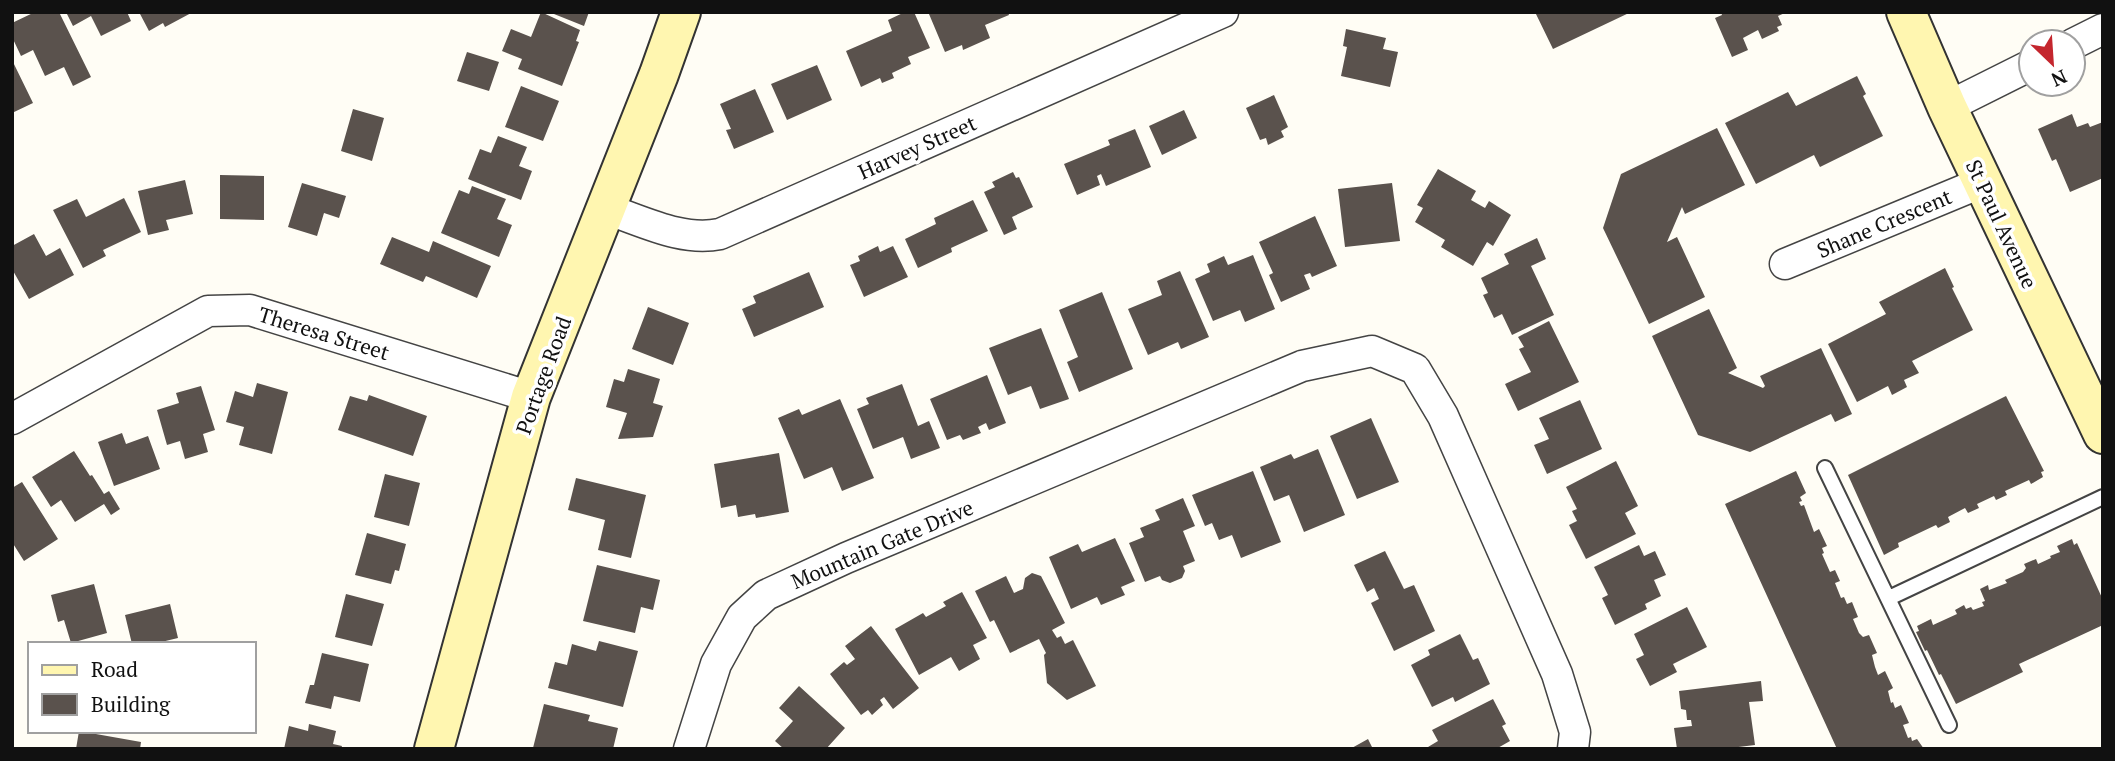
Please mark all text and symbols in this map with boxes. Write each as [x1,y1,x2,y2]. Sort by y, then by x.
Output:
north arrow [2017,28,2087,98]
text: N [2047,64,2071,93]
street label: Harvey Street [854,108,981,186]
street label: St Paul Avenue [1960,155,2044,293]
street label: Shane Crescent [1812,182,1956,264]
street label: Theresa Street [255,300,393,366]
street label: Portage Road [509,312,577,438]
street label: Mountain Gate Drive [787,493,977,595]
legend [28,642,256,733]
text: Road [91,655,138,683]
text: Building [91,690,171,718]

